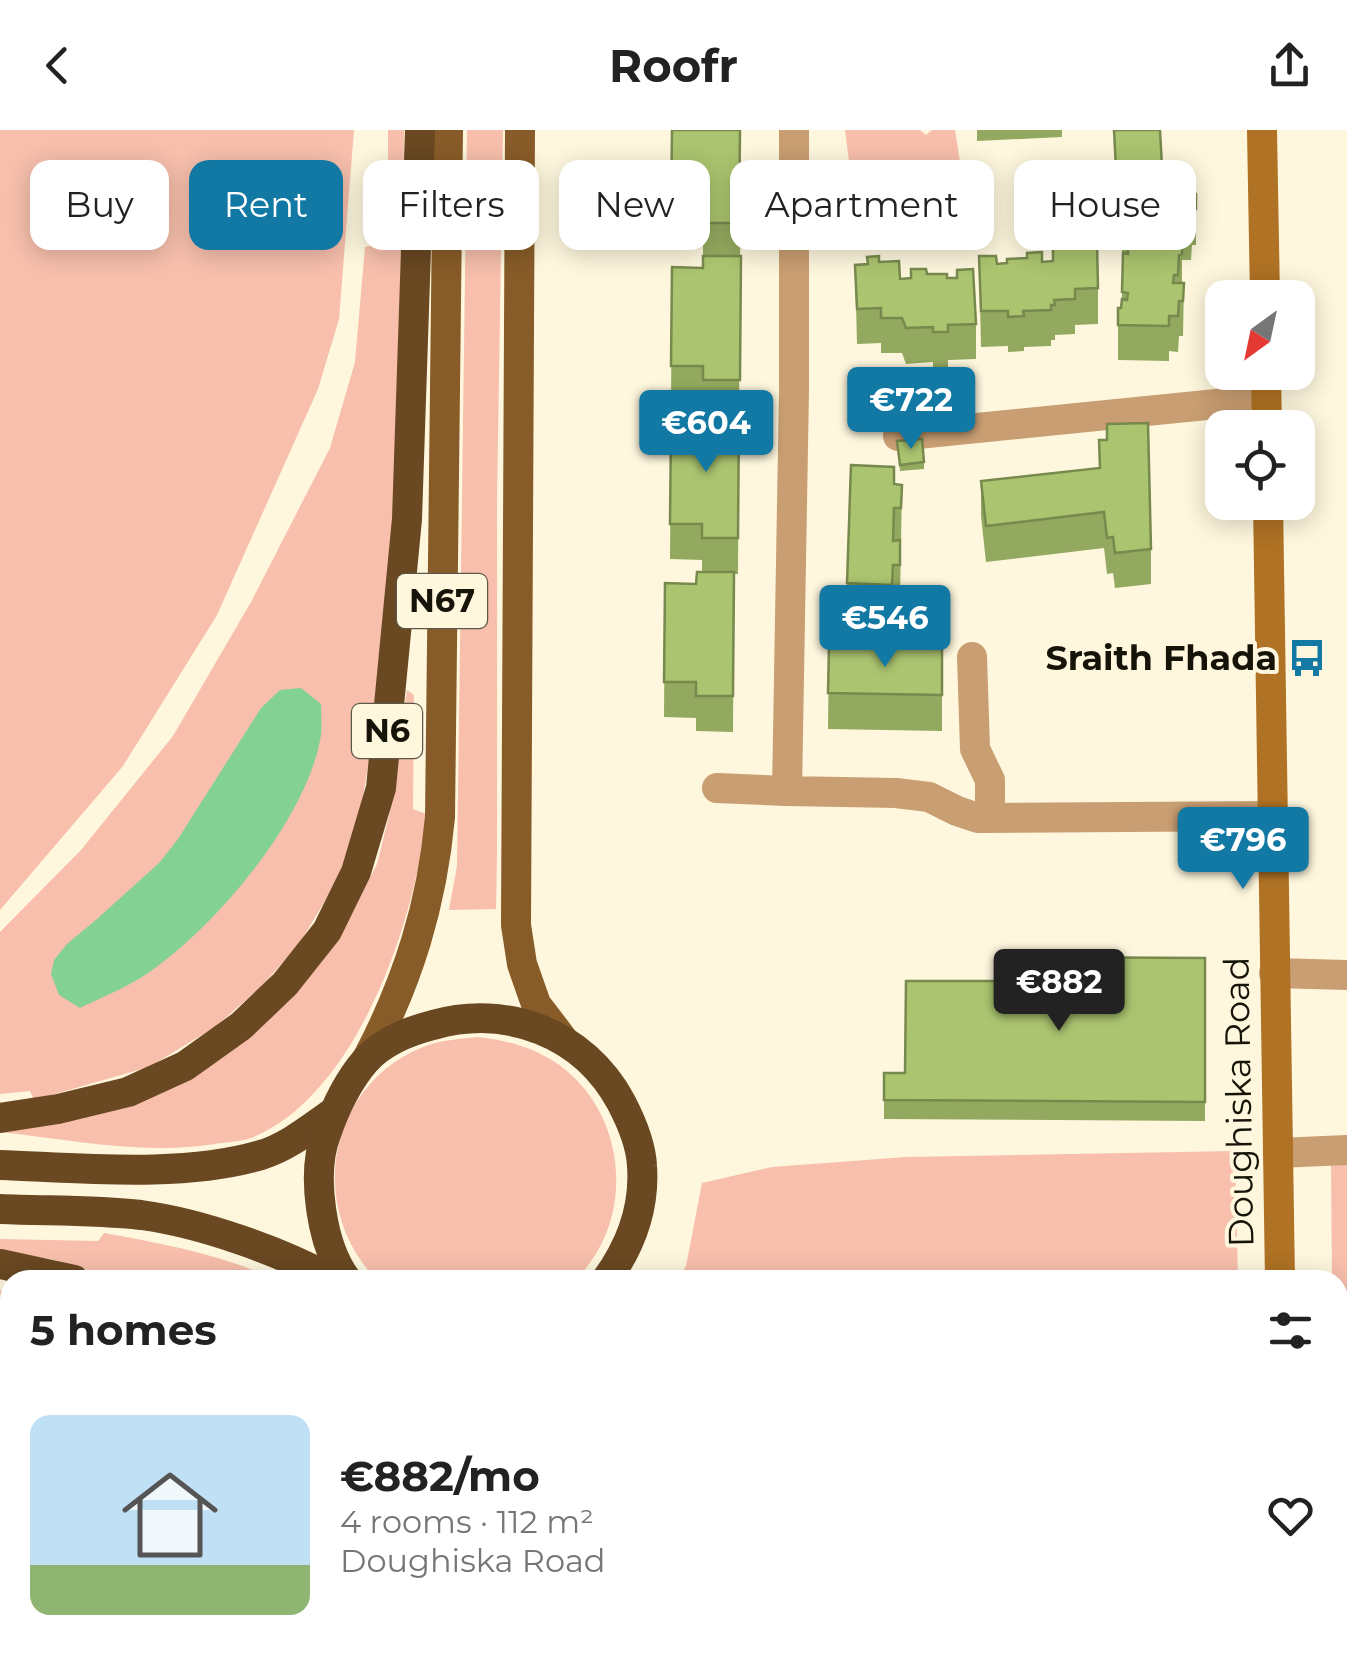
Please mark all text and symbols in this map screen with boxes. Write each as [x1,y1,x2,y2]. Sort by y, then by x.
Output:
icon: back [30,38,85,93]
text: Roofr [609,38,738,93]
icon: share [1262,38,1317,93]
chip: Buy [30,160,169,250]
chip: Rent [189,160,343,250]
chip: Filters [363,160,539,250]
chip: New [559,160,710,250]
chip: Apartment [730,160,994,250]
chip: House [1014,160,1196,250]
north arrow [1205,280,1315,390]
map controls [1205,280,1315,520]
pin: €722 [852,367,970,452]
text: €722 [869,380,953,419]
pin: €604 [647,390,765,475]
text: €604 [661,403,751,442]
button: locate [1205,410,1315,520]
road number: N67 [397,574,487,628]
pin: €546 [826,585,944,670]
text: €546 [841,598,929,637]
place label: Sraith Fhada [1045,636,1277,679]
bus stop icon: Sraith Fhada [1286,637,1328,679]
road number: N6 [352,704,422,758]
pin: €796 [1184,807,1302,892]
text: €796 [1200,820,1286,859]
pin: €882 [1000,949,1118,1034]
street label: Doughiska Road [1214,956,1263,1248]
text: €882 [1016,962,1102,1001]
icon: filters [1263,1303,1318,1358]
text: 5 homes [30,1304,217,1356]
text: €882/mo [340,1450,540,1502]
icon: home [110,1455,230,1575]
icon: heart [1263,1488,1318,1543]
text: 4 rooms · 112 m² [340,1502,594,1541]
text: Doughiska Road [340,1541,606,1580]

